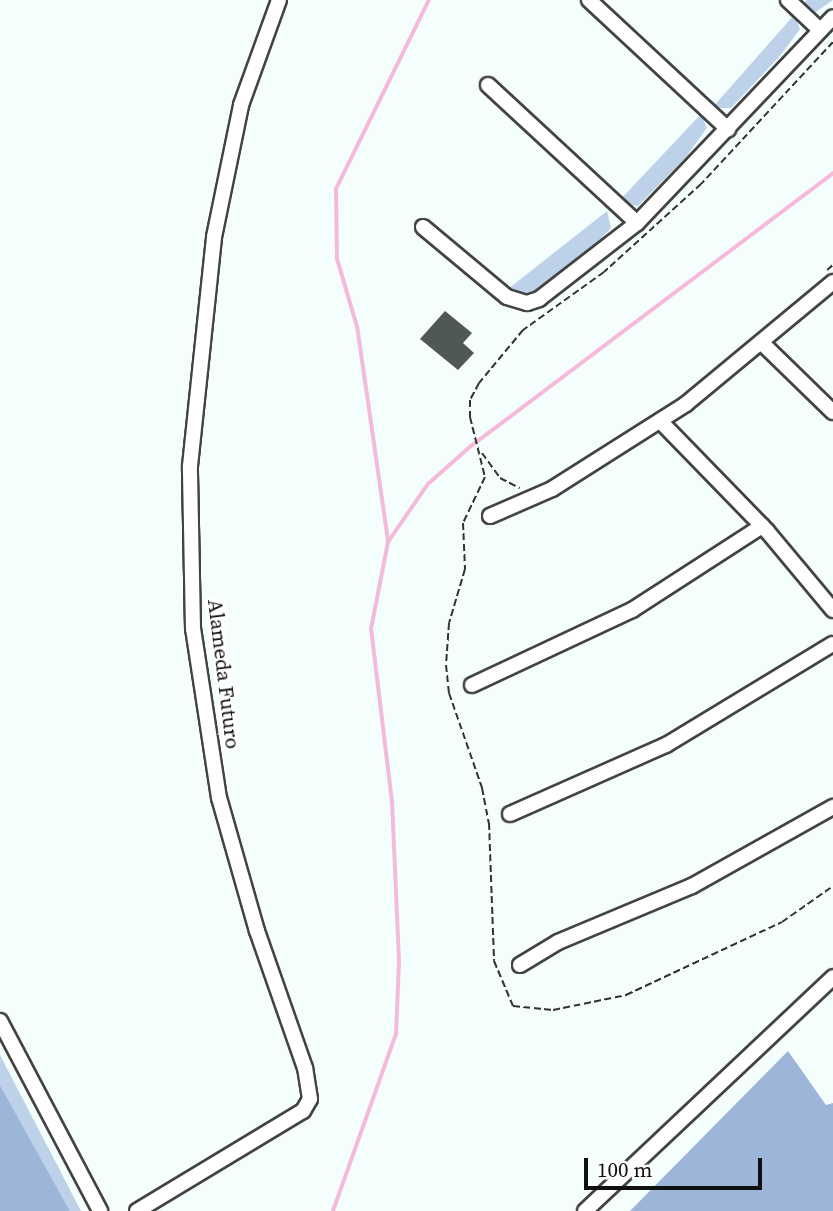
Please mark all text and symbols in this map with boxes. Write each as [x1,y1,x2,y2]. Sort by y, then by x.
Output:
street label: Alameda Futuro [202,598,246,750]
scale bar [588,1144,766,1188]
text: 100 m [597,1155,652,1184]

